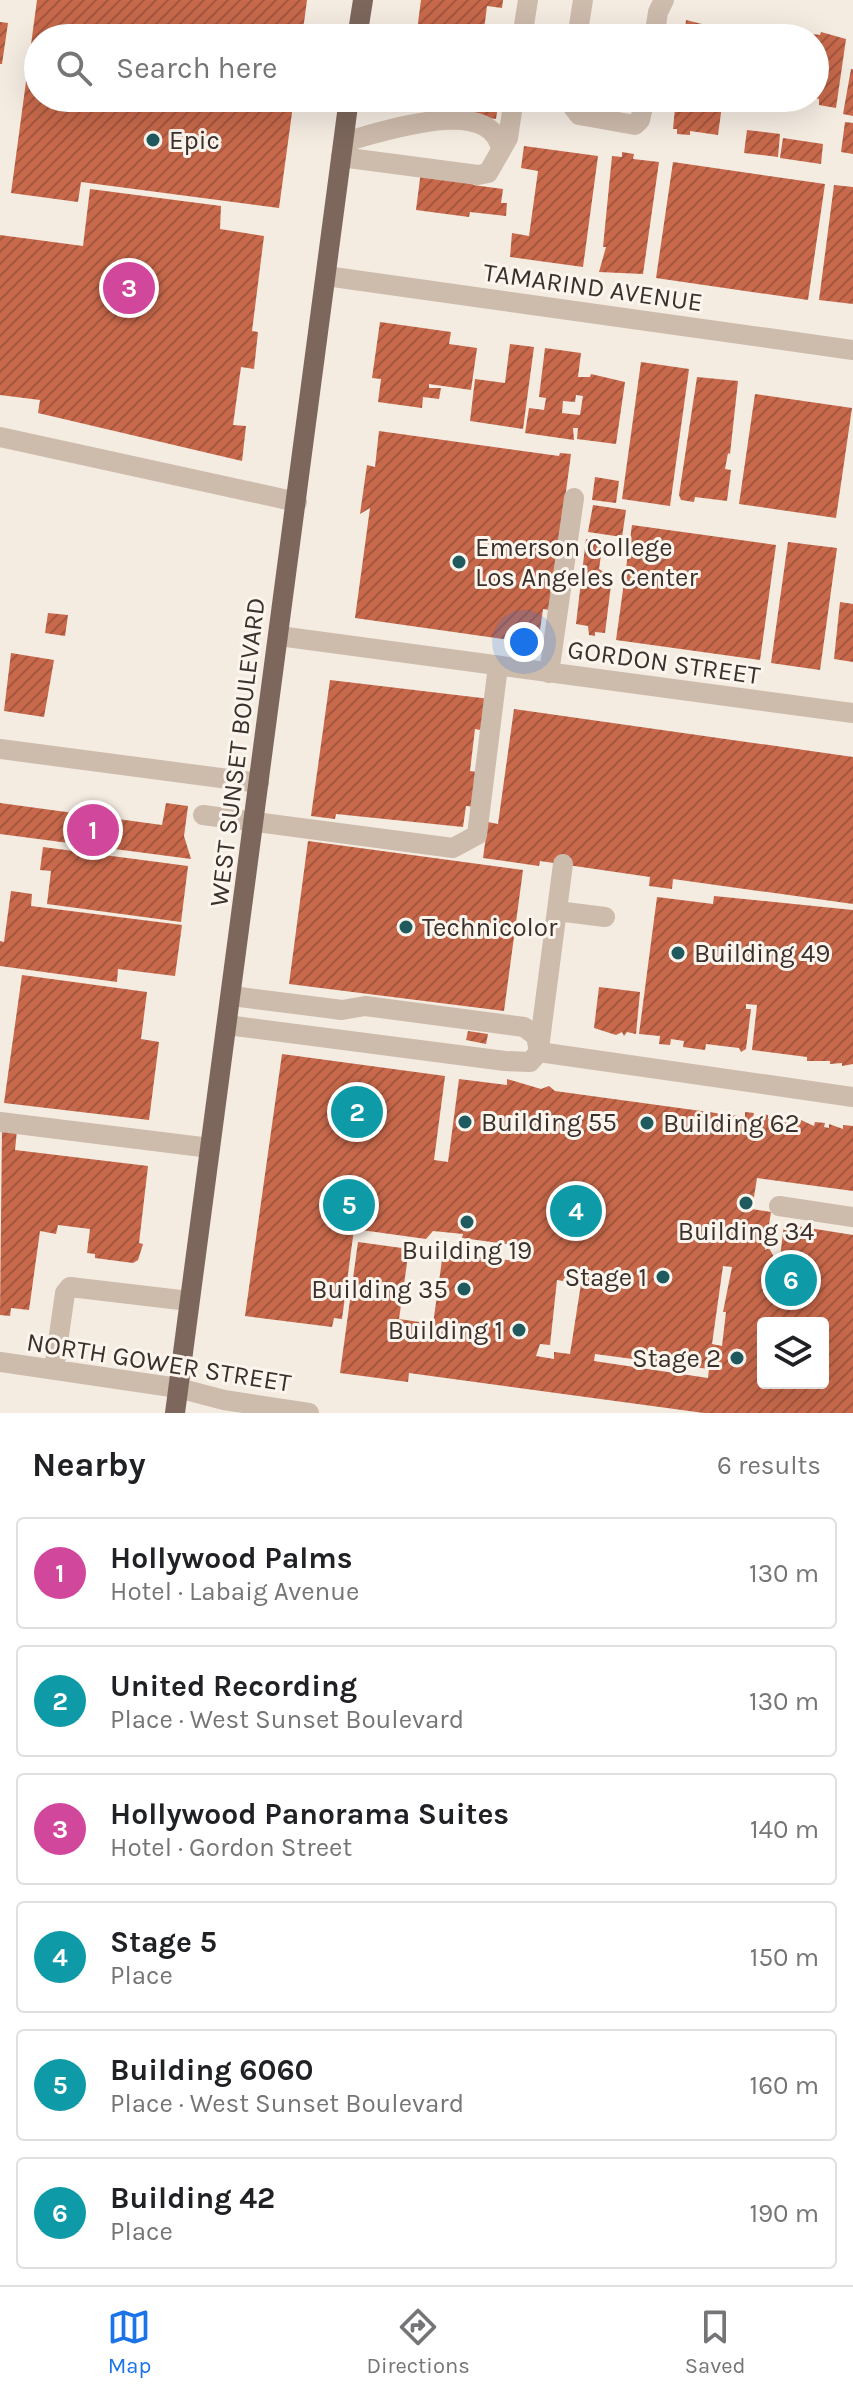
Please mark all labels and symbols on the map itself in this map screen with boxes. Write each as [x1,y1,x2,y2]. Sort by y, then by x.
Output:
place label: Epic [169,125,220,156]
marker: Epic [144,131,162,149]
street label: TAMARIND AVENUE [481,257,705,318]
pin: 3 [103,258,155,318]
place label: Emerson College Los Angeles Center [475,532,698,593]
marker: Emerson College Los Angeles Center [450,553,468,571]
street label: WEST SUNSET BOULEVARD [203,596,272,908]
your location [504,622,544,662]
street label: GORDON STREET [566,634,762,691]
pin: 1 [67,800,119,860]
place label: Technicolor [422,912,558,943]
marker: Technicolor [397,918,415,936]
place label: Building 49 [694,938,830,969]
marker: Building 49 [669,944,687,962]
pin: 2 [331,1082,383,1142]
place label: Building 55 [481,1107,617,1138]
place label: Building 62 [663,1108,800,1139]
marker: Building 55 [456,1113,474,1131]
marker: Building 62 [638,1114,656,1132]
pin: 5 [323,1175,375,1235]
pin: 4 [550,1181,602,1241]
marker: Building 34 [737,1194,755,1212]
marker: Building 19 [458,1213,476,1231]
place label: Building 34 [678,1216,814,1247]
place label: Building 19 [402,1235,532,1266]
pin: 6 [765,1250,817,1310]
place label: Stage 1 [564,1262,647,1293]
marker: Stage 1 [654,1268,672,1286]
place label: Building 35 [311,1274,448,1305]
marker: Building 35 [455,1280,473,1298]
place label: Building 1 [388,1315,503,1346]
marker: Building 1 [510,1321,528,1339]
street label: NORTH GOWER STREET [24,1326,293,1399]
place label: Stage 2 [632,1343,721,1374]
marker: Stage 2 [728,1349,746,1367]

